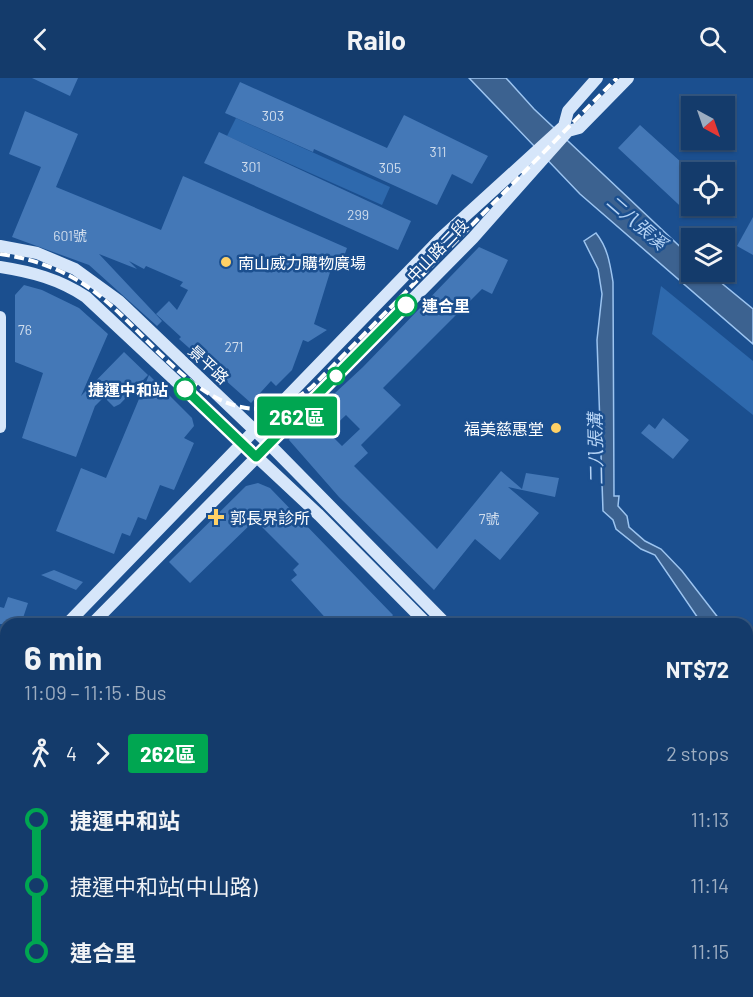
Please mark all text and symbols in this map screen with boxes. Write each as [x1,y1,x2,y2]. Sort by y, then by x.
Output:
icon: back [24,23,57,56]
text: Railo [347,23,406,55]
icon: search [696,23,729,56]
north arrow [681,96,735,150]
map controls [681,96,735,282]
house number: 303 [262,107,284,124]
house number: 311 [430,143,446,160]
house number: 301 [241,158,261,175]
house number: 305 [379,159,401,176]
button: locate [681,162,735,216]
water label: 二八張溪 [603,190,674,256]
house number: 299 [347,206,369,223]
street label: 中山路二段 [402,215,472,285]
house number: 601號 [53,227,87,244]
button: layers [681,228,735,282]
place label: 南山威力購物廣場 [238,253,366,272]
marker: 南山威力購物廣場 [219,255,233,269]
marker: 連合里 [395,294,417,316]
place label: 連合里 [422,296,470,315]
house number: 76 [18,321,32,338]
house number: 271 [224,338,244,355]
street label: 景平路 [185,341,233,387]
unlabelled marker [327,367,345,385]
marker: 捷運中和站 [174,378,196,400]
place label: 捷運中和站 [88,380,168,399]
line badge: 262區 [255,396,339,436]
text: 262區 [269,404,325,429]
water label: 二八張溝 [583,410,607,485]
place label: 福美慈惠堂 [464,419,544,438]
marker: 福美慈惠堂 [549,421,563,435]
marker: 郭長界診所 [207,508,225,526]
place label: 郭長界診所 [230,508,310,527]
house number: 7號 [479,510,499,527]
text: 6 min [24,637,102,677]
text: NT$72 [666,656,729,682]
text: 11:09 – 11:15 · Bus [24,680,166,704]
icon: walk [24,737,57,770]
icon: forward [86,737,119,770]
text: 4 [66,741,77,765]
text: 262區 [140,741,196,766]
text: 2 stops [666,741,729,765]
text: 捷運中和站 [70,807,180,833]
text: 11:13 [691,807,729,831]
text: 捷運中和站(中山路) [70,873,258,899]
text: 11:14 [690,873,729,897]
text: 連合里 [70,939,136,965]
text: 11:15 [691,939,729,963]

